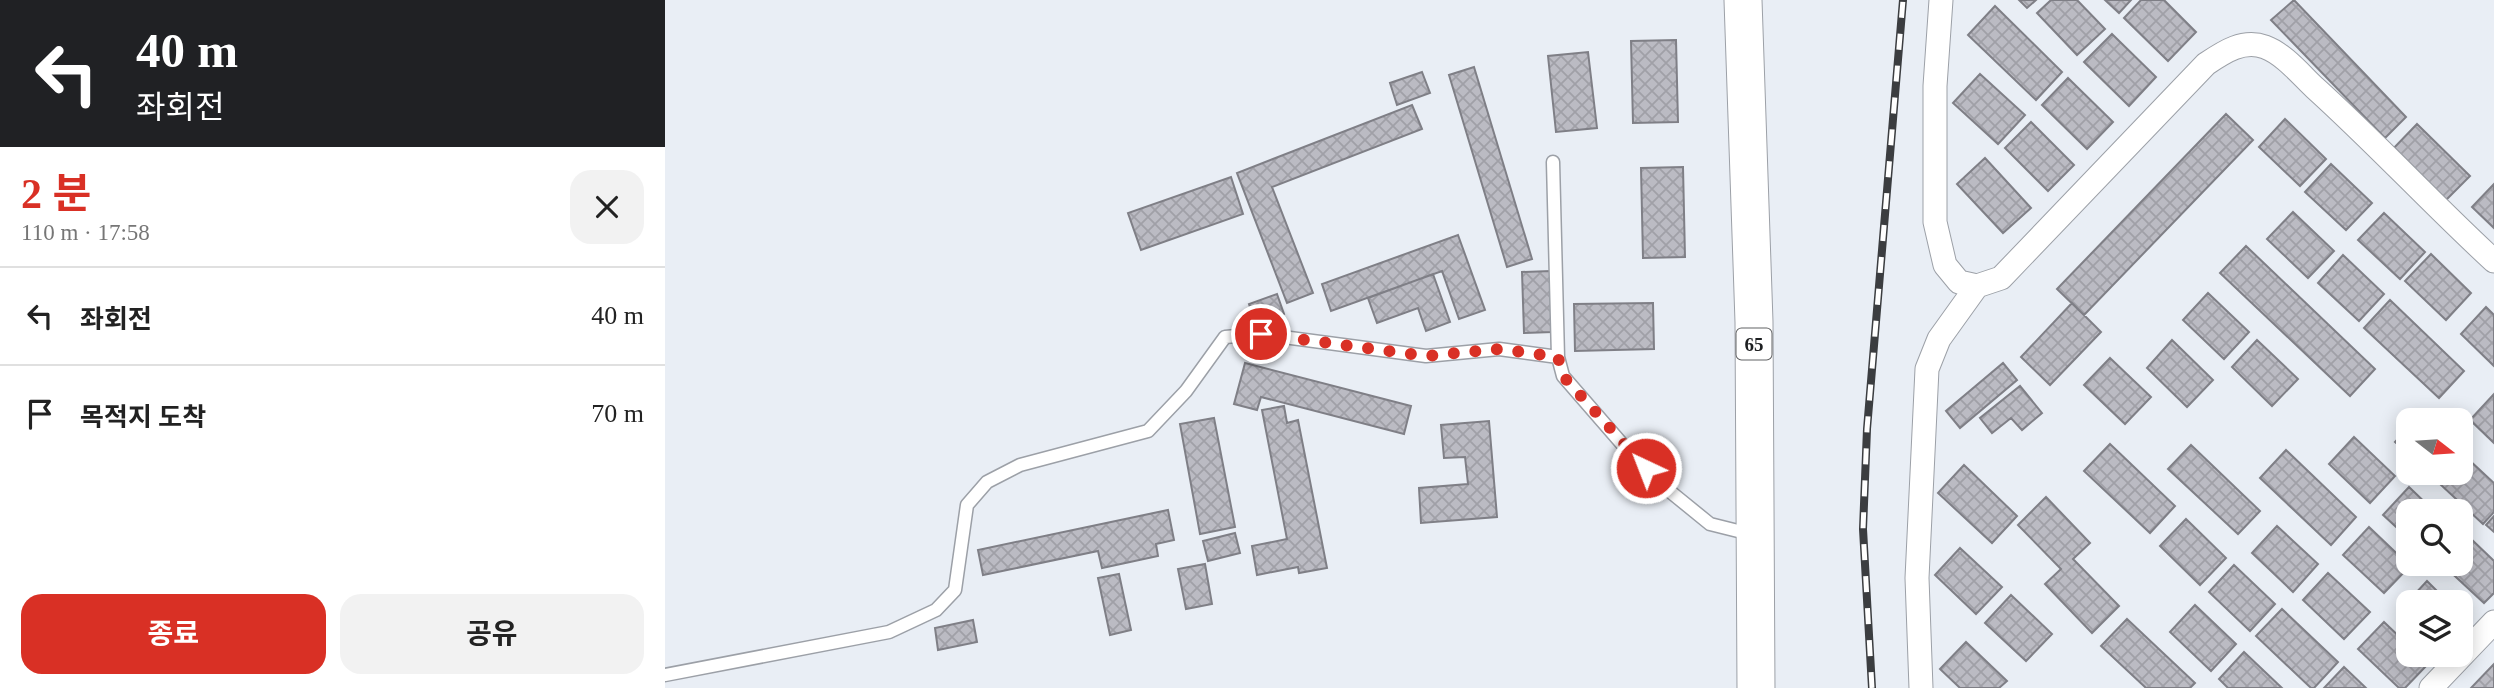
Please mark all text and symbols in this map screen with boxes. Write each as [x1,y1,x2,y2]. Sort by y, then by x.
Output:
text: 40 m [136,23,238,78]
icon: left [21,28,112,119]
text: 좌회전 [136,89,224,125]
button: close [570,170,644,244]
text: 2 분 [21,171,91,217]
text: 110 m · 17:58 [21,220,150,245]
icon: left [21,297,59,335]
text: 40 m [591,301,644,330]
pin [1231,304,1291,364]
text: 좌회전 [80,305,152,334]
icon: arrive [1242,315,1280,353]
road number: 65 [1737,328,1771,360]
icon: arrive [21,395,59,433]
text: 70 m [591,399,644,428]
text: 목적지 도착 [80,403,206,432]
north arrow [2396,408,2473,485]
map controls [2396,408,2473,667]
position arrow [1609,431,1683,505]
button: search [2396,499,2473,576]
button: layers [2396,590,2473,667]
button: 종료 [21,594,326,674]
button: 공유 [340,594,644,674]

